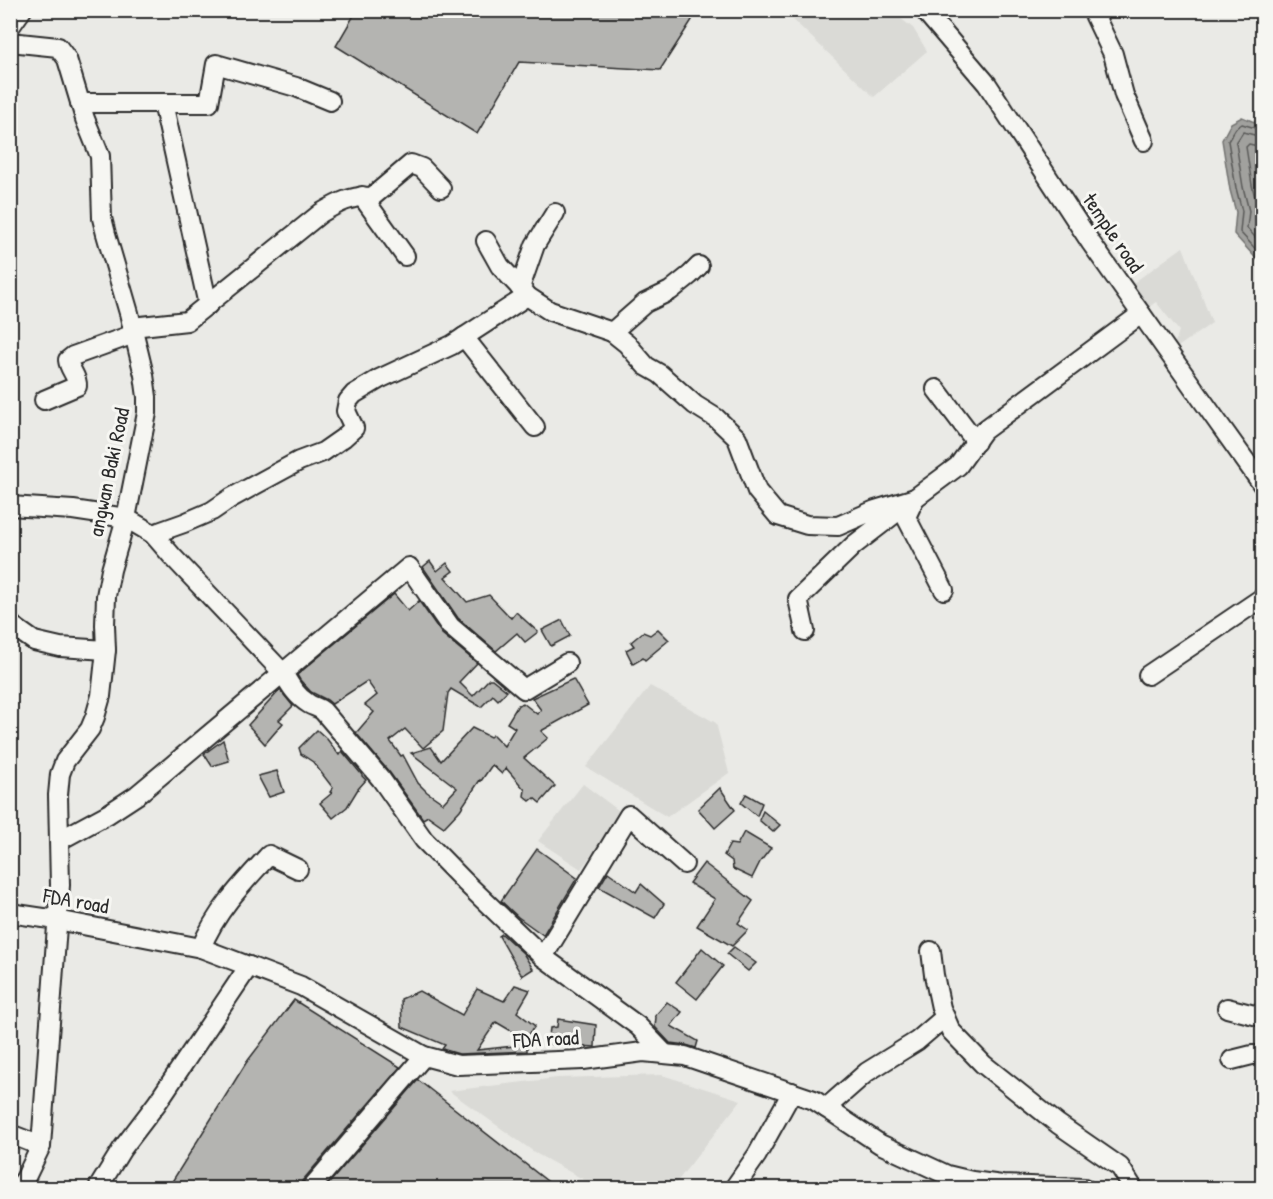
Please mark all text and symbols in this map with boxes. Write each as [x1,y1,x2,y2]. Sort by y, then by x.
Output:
street label: temple road [1076,187,1151,278]
street label: angwan Baki Road [81,405,136,539]
street label: FDA road [40,880,111,921]
street label: FDA road [511,1022,580,1055]

